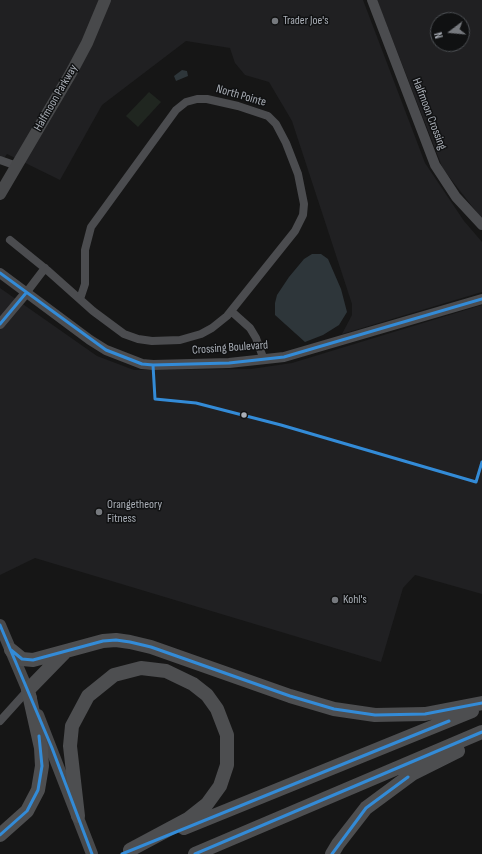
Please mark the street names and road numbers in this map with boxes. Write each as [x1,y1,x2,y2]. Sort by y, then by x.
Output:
street label: Halfmoon Parkway [31,62,81,134]
street label: Halfmoon Crossing [409,76,449,152]
street label: North Pointe [214,82,268,110]
street label: Crossing Boulevard [191,338,269,358]

